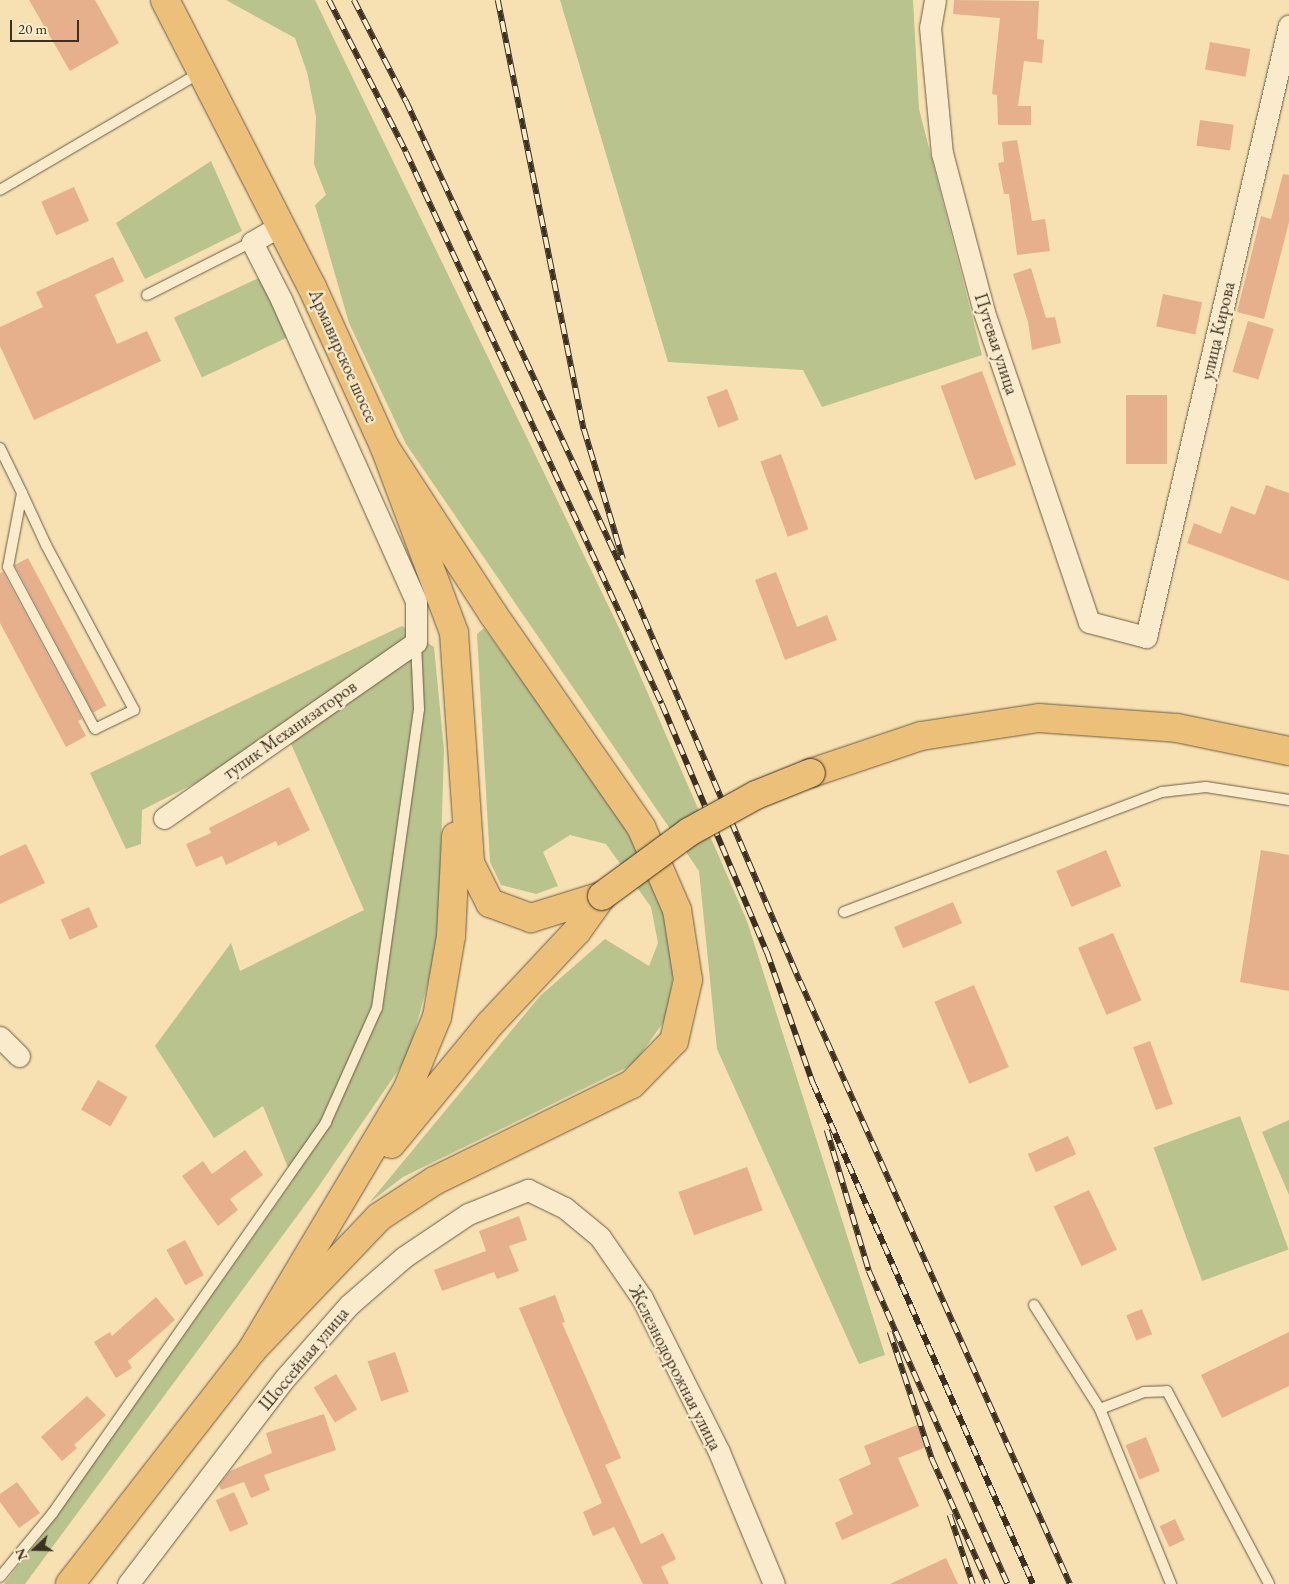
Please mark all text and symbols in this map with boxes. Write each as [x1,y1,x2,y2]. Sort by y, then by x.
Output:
scale bar [12,10,81,42]
text: 20 m [18,19,47,38]
street label: улица Кирова [1196,280,1240,382]
street label: Армавирское шоссе [304,286,382,426]
street label: Путевая улица [969,290,1023,398]
street label: тупик Механизаторов [219,676,361,784]
street label: Железнодорожная улица [624,1282,726,1454]
street label: Шоссейная улица [255,1303,353,1415]
north arrow [10,1524,60,1574]
text: N [11,1546,31,1563]

